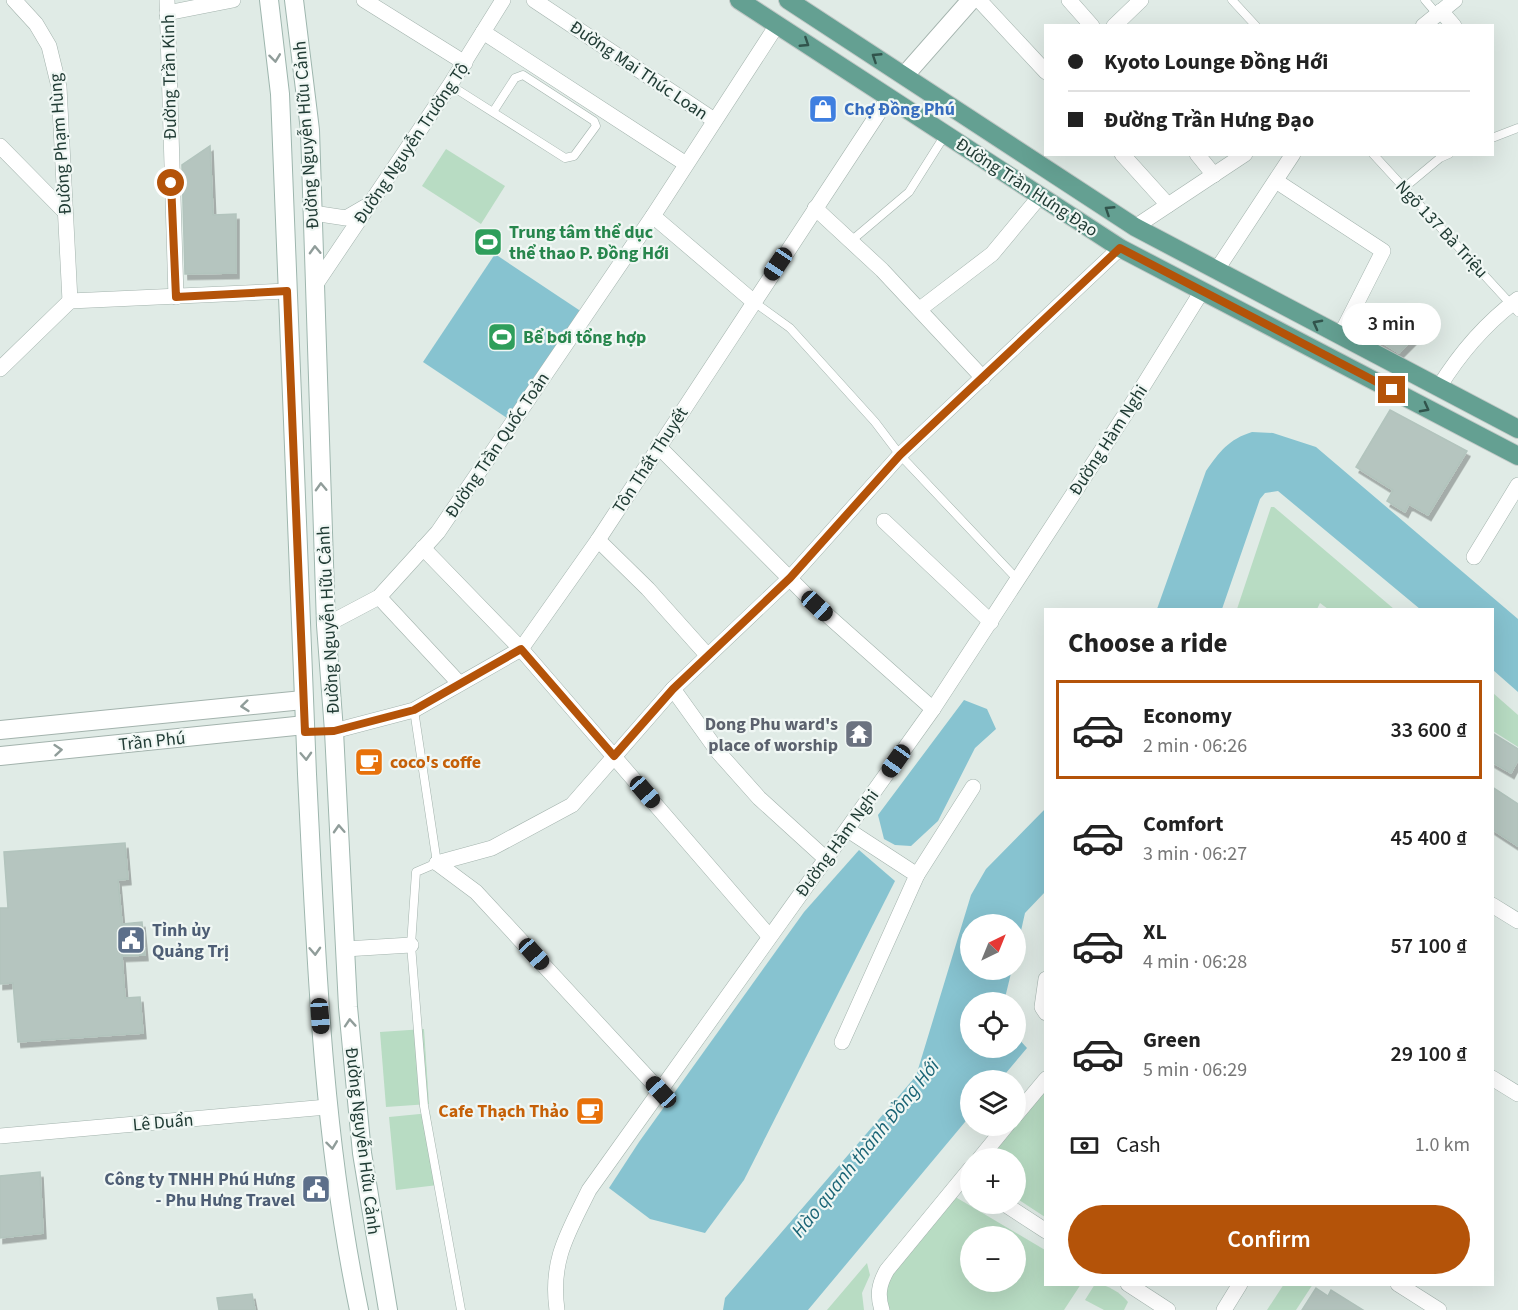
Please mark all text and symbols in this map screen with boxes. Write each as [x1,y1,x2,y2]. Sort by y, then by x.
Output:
street label: Đường Trần Kinh [156,14,183,140]
street label: Đường Mai Thúc Loan [565,15,713,126]
one-way arrow [799,36,810,47]
street label: Đường Nguyễn Hữu Cảnh [287,40,326,230]
text: Kyoto Lounge Đồng Hới [1104,46,1328,78]
one-way arrow [872,53,883,64]
one-way arrow [269,54,281,63]
street label: Đường Nguyễn Trường Tộ [348,58,475,229]
street label: Đường Phạm Hùng [43,73,78,215]
shop icon: Chợ Đồng Phú [807,93,839,125]
place label: Chợ Đồng Phú [844,97,955,122]
text: Đường Trần Hưng Đạo [1104,104,1314,136]
street label: Đường Trần Hưng Đạo [951,132,1103,243]
route start [157,169,184,196]
street label: Ngõ 137 Bà Triệu [1390,175,1494,284]
one-way arrow [1105,206,1115,218]
place label: Trung tâm thể dục thể thao P. Đồng Hới [509,220,669,266]
sports icon: Trung tâm thể dục thể thao P. Đồng Hới [472,226,504,258]
car [760,244,796,284]
one-way arrow [308,246,321,255]
callout: 3 min [1342,303,1442,345]
text: 3 min [1368,310,1415,338]
one-way arrow [1313,320,1323,331]
sports icon: Bể bơi tổng hợp [486,321,518,353]
place label: Bể bơi tổng hợp [523,325,646,350]
street label: Đường Trần Quốc Toản [439,367,556,523]
route end [1378,376,1405,403]
street label: Đường Hàm Nghi [1063,380,1154,501]
one-way arrow [1419,400,1430,412]
street label: Tôn Thất Thuyết [607,402,694,518]
one-way arrow [315,483,328,492]
street label: Đường Nguyễn Hữu Cảnh [311,525,346,715]
car [798,587,836,625]
text: Choose a ride [1068,624,1228,663]
one-way arrow [240,699,249,712]
text: Economy [1143,700,1232,732]
icon: car [1071,703,1125,757]
place label: Dong Phu ward's place of worship [705,712,838,758]
text: 33 600 ₫ [1390,714,1467,746]
temple icon: Dong Phu ward's place of worship [843,718,875,750]
street label: Trần Phú [117,726,187,757]
text: 2 min · 06:26 [1143,732,1247,760]
car [878,741,914,781]
one-way arrow [54,744,63,757]
cafe icon: coco's coffe [353,746,385,778]
place label: coco's coffe [390,750,481,775]
one-way arrow [300,752,313,761]
car [626,773,664,811]
street label: Đường Hàm Nghi [790,784,885,902]
text: Comfort [1143,808,1224,840]
icon: car [1071,811,1125,865]
text: 45 400 ₫ [1390,822,1467,854]
one-way arrow [332,824,345,833]
text: 3 min · 06:27 [1143,840,1247,868]
north arrow [960,914,1026,980]
map controls [960,914,1026,1292]
text: XL [1143,916,1167,948]
place label: Tỉnh ủy Quảng Trị [152,918,229,964]
icon: car [1071,919,1125,973]
public building icon: Tỉnh ủy Quảng Trị [115,924,147,956]
text: 57 100 ₫ [1390,930,1467,962]
car [515,935,553,973]
one-way arrow [309,947,322,956]
text: 4 min · 06:28 [1143,948,1247,976]
button: locate [960,992,1026,1058]
car [310,997,330,1035]
one-way arrow [343,1019,356,1028]
text: Green [1143,1024,1201,1056]
icon: car [1071,1027,1125,1081]
text: 29 100 ₫ [1390,1038,1467,1070]
street label: Đường Nguyễn Hữu Cảnh [339,1046,386,1236]
water label: Hào quanh thành Đồng Hới [785,1053,947,1244]
text: 5 min · 06:29 [1143,1056,1247,1084]
button: layers [960,1070,1026,1136]
car [642,1073,680,1111]
cafe icon: Cafe Thạch Thảo [574,1095,606,1127]
place label: Cafe Thạch Thảo [438,1099,569,1124]
street label: Lê Duẩn [132,1107,194,1138]
icon: cash [1068,1129,1101,1162]
text: Cash [1116,1129,1161,1161]
text: 1.0 km [1415,1131,1470,1159]
one-way arrow [325,1141,338,1150]
button: + [960,1148,1026,1214]
place label: Công ty TNHH Phú Hưng - Phu Hưng Travel [104,1167,295,1213]
public building icon: Công ty TNHH Phú Hưng - Phu Hưng Travel [300,1173,332,1205]
button: Confirm [1068,1205,1470,1274]
button: − [960,1226,1026,1292]

